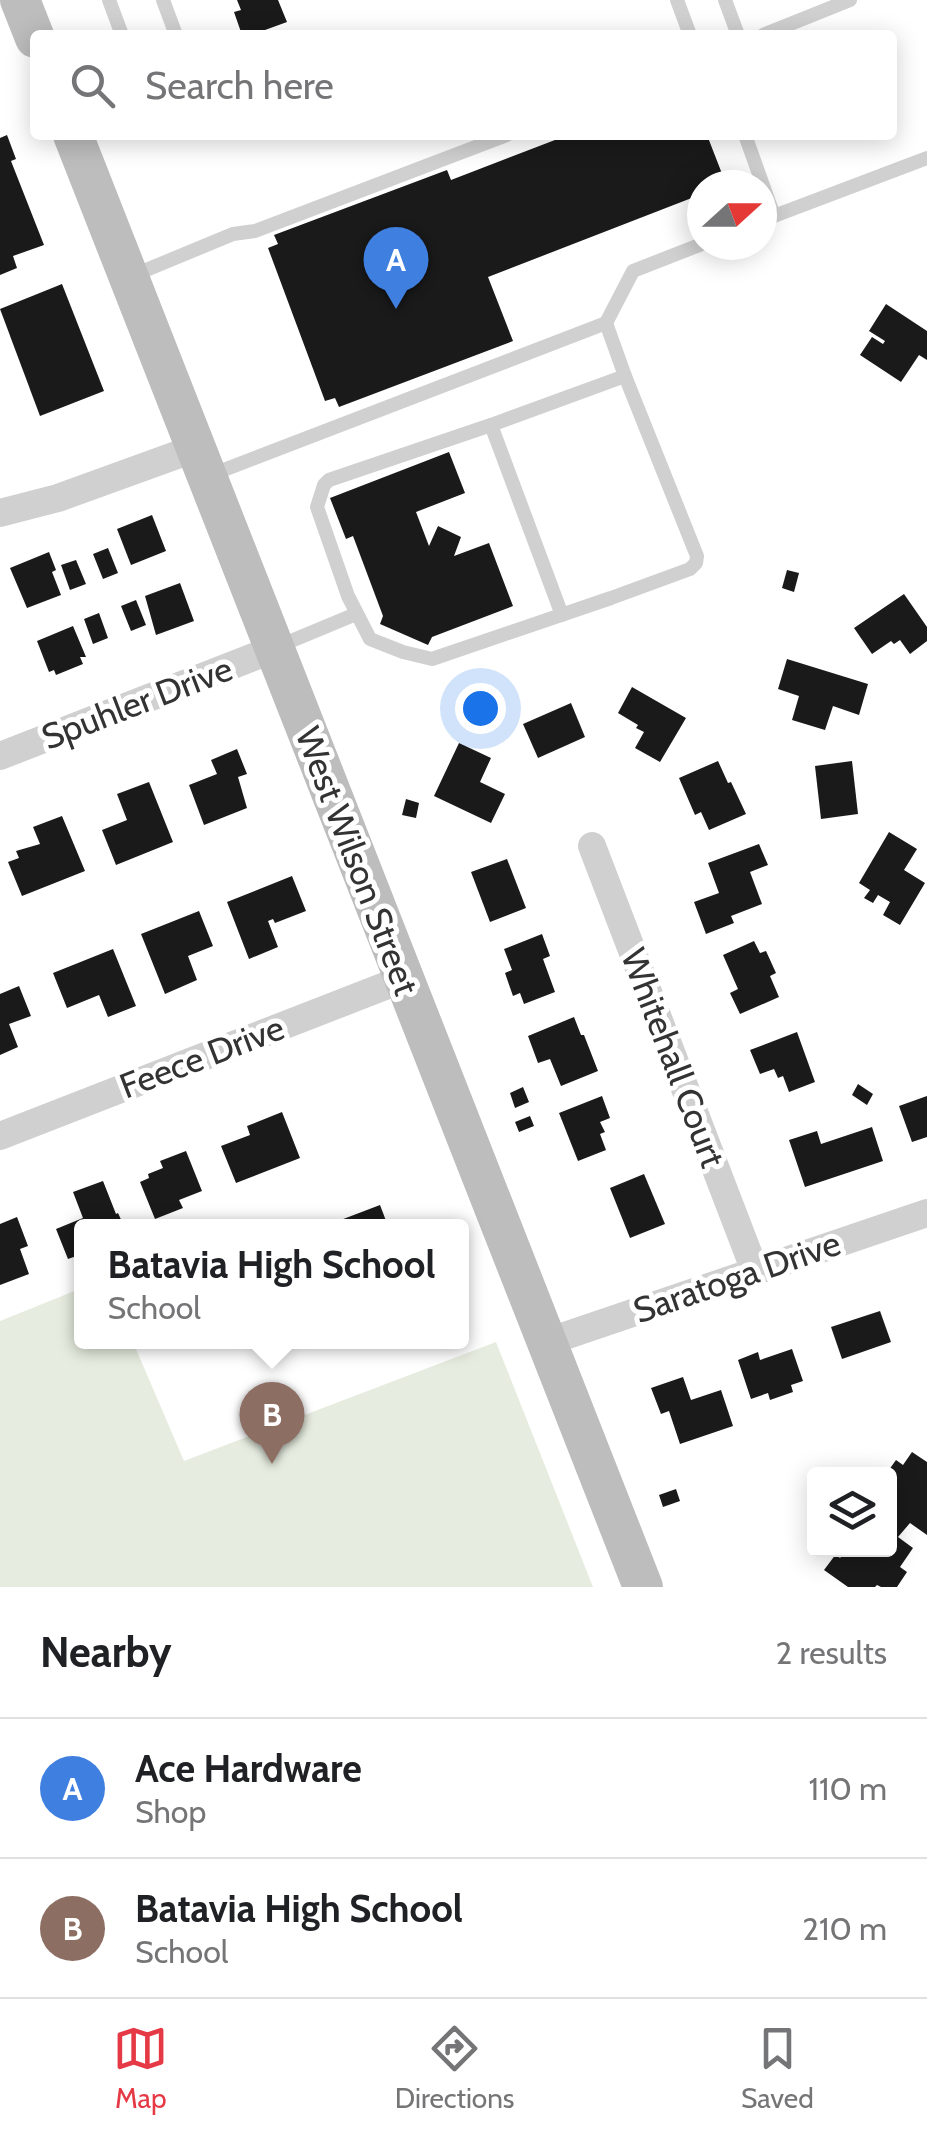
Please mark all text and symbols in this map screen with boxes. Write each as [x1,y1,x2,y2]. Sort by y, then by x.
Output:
search box [30,30,897,140]
icon: search [65,58,120,113]
text: Search here [145,62,334,109]
north arrow [687,170,777,260]
pin: A [364,226,428,309]
street label: Spuhler Drive [36,647,238,759]
your location [455,683,506,734]
street label: West Wilson Street [287,721,428,1001]
street label: Whitehall Court [612,942,735,1173]
street label: Feece Drive [114,1006,290,1108]
popup [74,1219,469,1349]
street label: Saratoga Drive [628,1221,846,1332]
text: Batavia High School [108,1241,435,1288]
text: School [108,1288,201,1327]
pin: B [240,1382,304,1464]
map controls [807,1467,897,1557]
button: layers [807,1467,897,1557]
text: Nearby [40,1626,172,1678]
text: 2 results [776,1633,887,1672]
text: Ace Hardware [135,1745,362,1792]
text: A [62,1769,83,1808]
text: 110 m [809,1769,887,1808]
text: Shop [135,1792,206,1831]
text: Batavia High School [135,1885,463,1932]
text: B [62,1909,83,1948]
text: 210 m [802,1909,887,1948]
text: School [135,1932,228,1971]
tab: Map [113,2021,168,2115]
tab: Directions [395,2021,514,2115]
tab: Saved [741,2021,814,2115]

